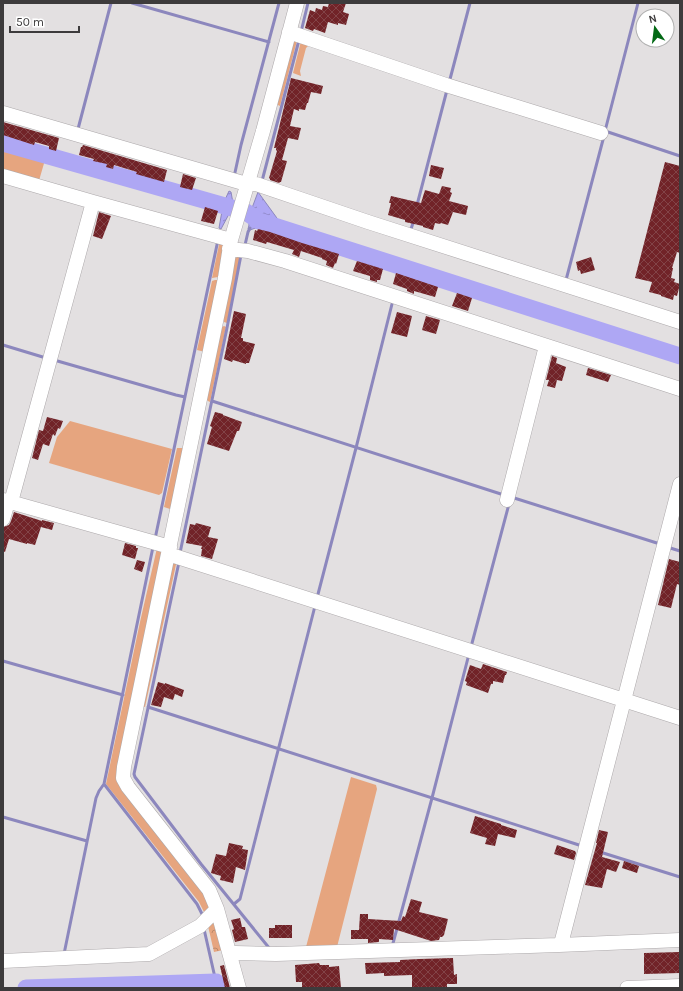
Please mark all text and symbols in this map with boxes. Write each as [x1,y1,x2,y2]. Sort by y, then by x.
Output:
scale bar [10,8,79,34]
north arrow [635,8,675,48]
text: N [647,12,658,26]
text: 50 m [16,15,44,29]

